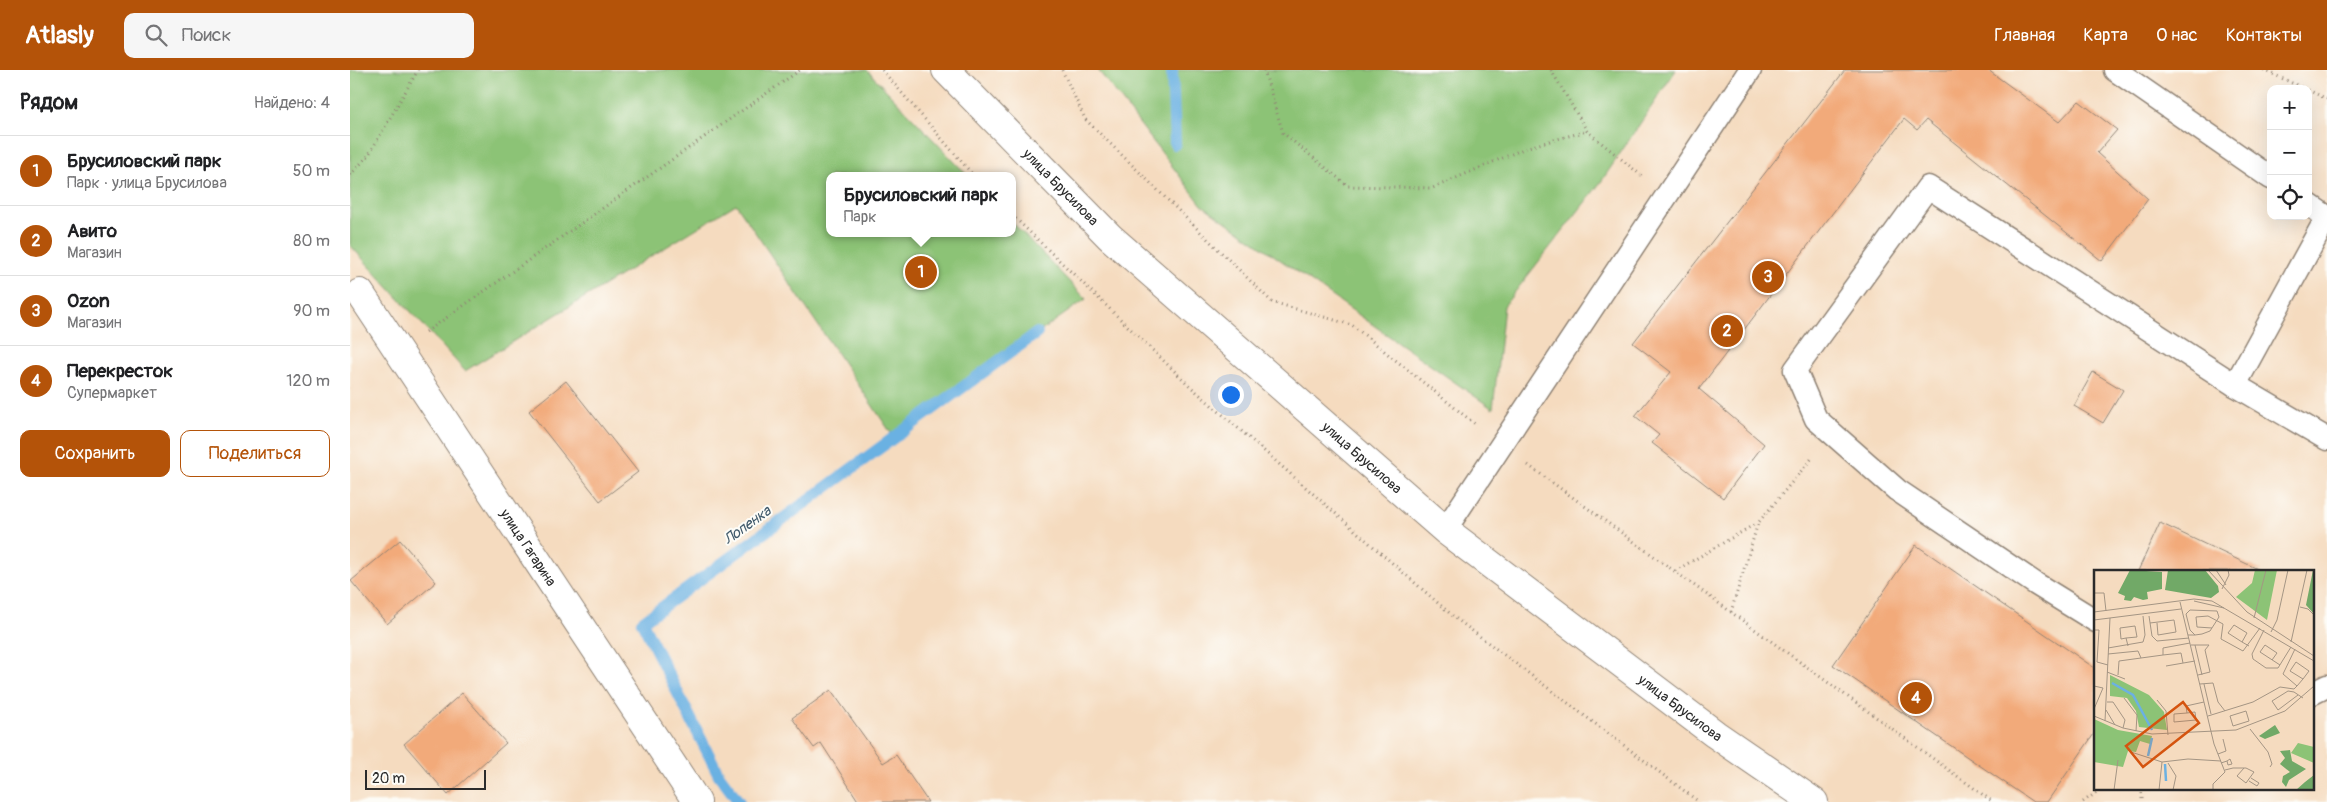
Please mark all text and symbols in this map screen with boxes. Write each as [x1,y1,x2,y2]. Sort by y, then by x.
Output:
search box [124,13,474,58]
text: Atlasly [25,21,94,50]
icon: search [142,21,170,49]
text: Поиск [182,23,231,47]
text: Главная [1994,24,2055,47]
text: Карта [2083,24,2128,47]
text: О нас [2156,24,2198,47]
text: Контакты [2226,24,2302,47]
map controls [2267,85,2312,220]
button: + [2267,85,2312,130]
text: Рядом [20,89,78,116]
text: Найдено: 4 [254,93,330,113]
button: − [2267,130,2312,175]
street label: улица Брусилова [1019,145,1102,229]
text: Брусиловский парк [67,149,222,173]
text: 1 [33,161,39,181]
text: 50 m [293,161,330,181]
popup [826,172,1016,237]
text: Парк · улица Брусилова [67,173,227,193]
button: locate [2267,175,2312,220]
text: Брусиловский парк [844,183,998,207]
text: Парк [844,207,877,227]
text: Авито [67,219,117,243]
text: 2 [32,231,40,251]
text: 80 m [293,231,330,251]
text: Магазин [67,243,122,263]
pin: 1 [905,253,937,291]
pin: 3 [1752,258,1784,296]
text: Ozon [67,289,110,313]
text: 3 [32,301,40,321]
text: 90 m [293,301,330,321]
pin: 2 [1711,312,1743,350]
text: Магазин [67,313,122,333]
text: Перекресток [67,359,173,383]
text: 4 [31,371,41,391]
text: 120 m [286,371,330,391]
your location [1218,382,1244,408]
text: Супермаркет [67,383,157,403]
street label: улица Брусилова [1318,418,1405,497]
button: Сохранить [20,430,170,477]
button: Поделиться [180,430,330,477]
water label: Лопенка [720,501,776,549]
street label: улица Гагарина [496,505,560,589]
inset map [2094,570,2314,790]
street label: улица Брусилова [1634,670,1725,745]
pin: 4 [1900,679,1932,717]
scale bar [365,767,486,790]
text: 20 m [372,770,405,787]

